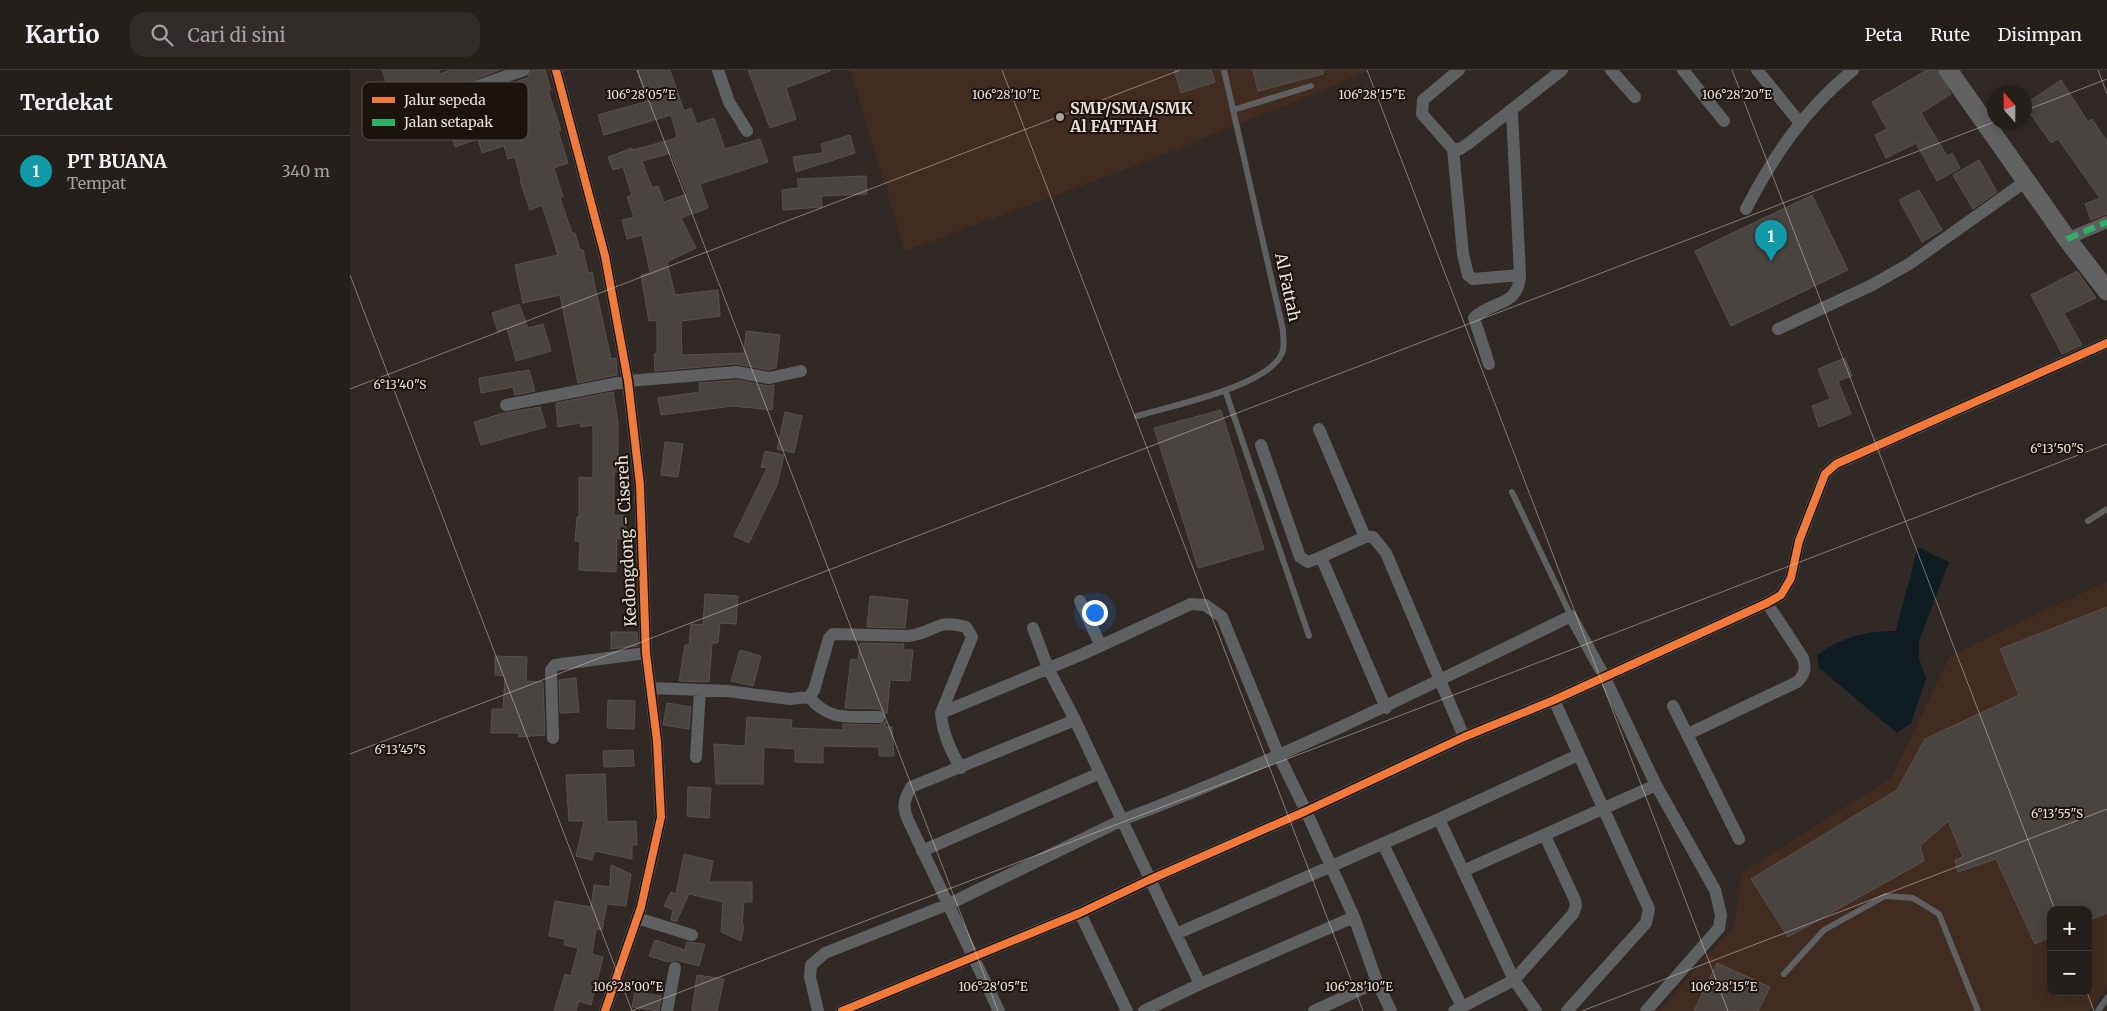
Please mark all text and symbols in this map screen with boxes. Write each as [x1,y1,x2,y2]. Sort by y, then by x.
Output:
search box [130,12,480,57]
text: Kartio [25,19,100,50]
icon: search [148,21,176,49]
text: Cari di sini [188,23,286,47]
text: Peta [1865,23,1902,46]
text: Rute [1930,23,1970,46]
text: Disimpan [1998,23,2082,46]
legend [362,82,528,140]
north arrow [1987,85,2032,130]
text: 106°28'05"E [606,87,676,102]
text: 106°28'10"E [972,87,1040,102]
text: 106°28'15"E [1339,87,1406,102]
text: 106°28'20"E [1702,87,1772,102]
text: Terdekat [20,89,113,116]
text: Jalur sepeda [403,91,486,109]
place label: SMP/SMA/SMK Al FATTAH [1069,98,1193,136]
marker: SMP/SMA/SMK Al FATTAH [1054,111,1066,123]
text: Jalan setapak [403,113,493,131]
text: PT BUANA [67,149,167,173]
text: 1 [32,161,40,181]
text: 340 m [281,161,330,181]
text: Tempat [67,173,126,193]
pin: 1 [1755,220,1787,261]
street label: Al Fattah [1271,250,1305,324]
text: 6°13'40"S [374,377,427,392]
text: 6°13'50"S [2030,441,2084,456]
street label: Kedongdong - Cisereh [611,454,640,627]
your location [1082,600,1108,626]
text: 6°13'45"S [374,742,426,757]
text: 6°13'55"S [2031,806,2083,821]
map controls [2047,906,2092,996]
button: + [2047,906,2092,951]
button: − [2047,951,2092,996]
text: 106°28'00"E [593,979,664,994]
text: 106°28'05"E [958,979,1028,994]
text: 106°28'10"E [1325,979,1393,994]
text: 106°28'15"E [1691,979,1758,994]

